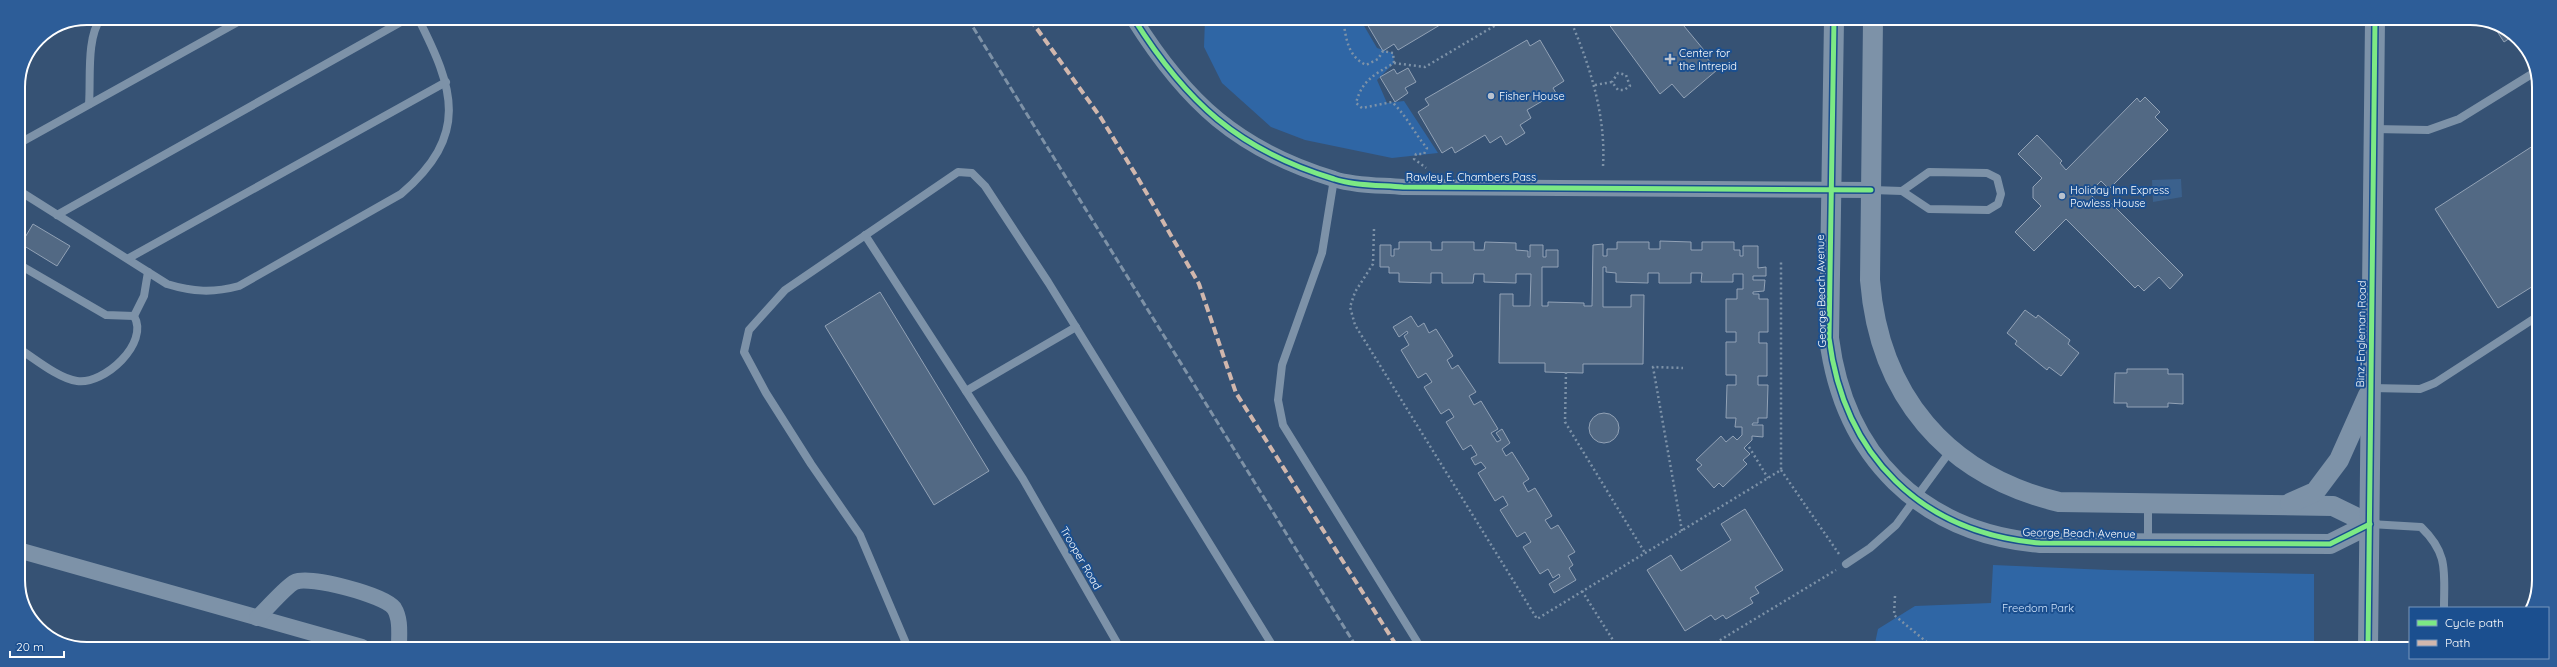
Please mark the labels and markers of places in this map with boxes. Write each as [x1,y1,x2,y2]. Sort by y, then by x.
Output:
place label: Center for the Intrepid [1679,46,1737,73]
marker: Center for the Intrepid [1664,53,1676,65]
place label: Fisher House [1499,89,1565,103]
marker: Fisher House [1486,91,1496,101]
place label: Holiday Inn Express Powless House [2070,183,2169,210]
marker: Holiday Inn Express Powless House [2057,191,2067,201]

